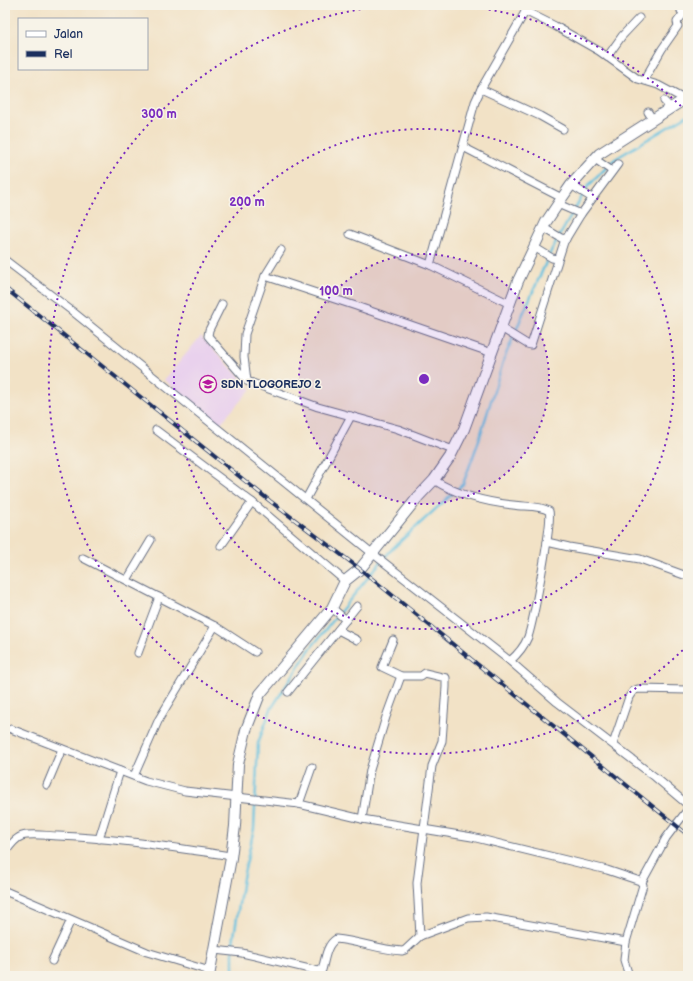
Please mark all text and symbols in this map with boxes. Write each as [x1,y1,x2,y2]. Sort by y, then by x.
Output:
legend [18,18,148,70]
text: Jalan [54,27,83,42]
text: Rel [54,47,72,62]
text: 300 m [141,107,177,122]
text: 200 m [229,195,265,210]
text: 100 m [319,284,353,299]
centre of rings [417,372,431,386]
school or university icon: SDN TLOGOREJO 2 [198,374,218,394]
place label: SDN TLOGOREJO 2 [221,378,322,391]

